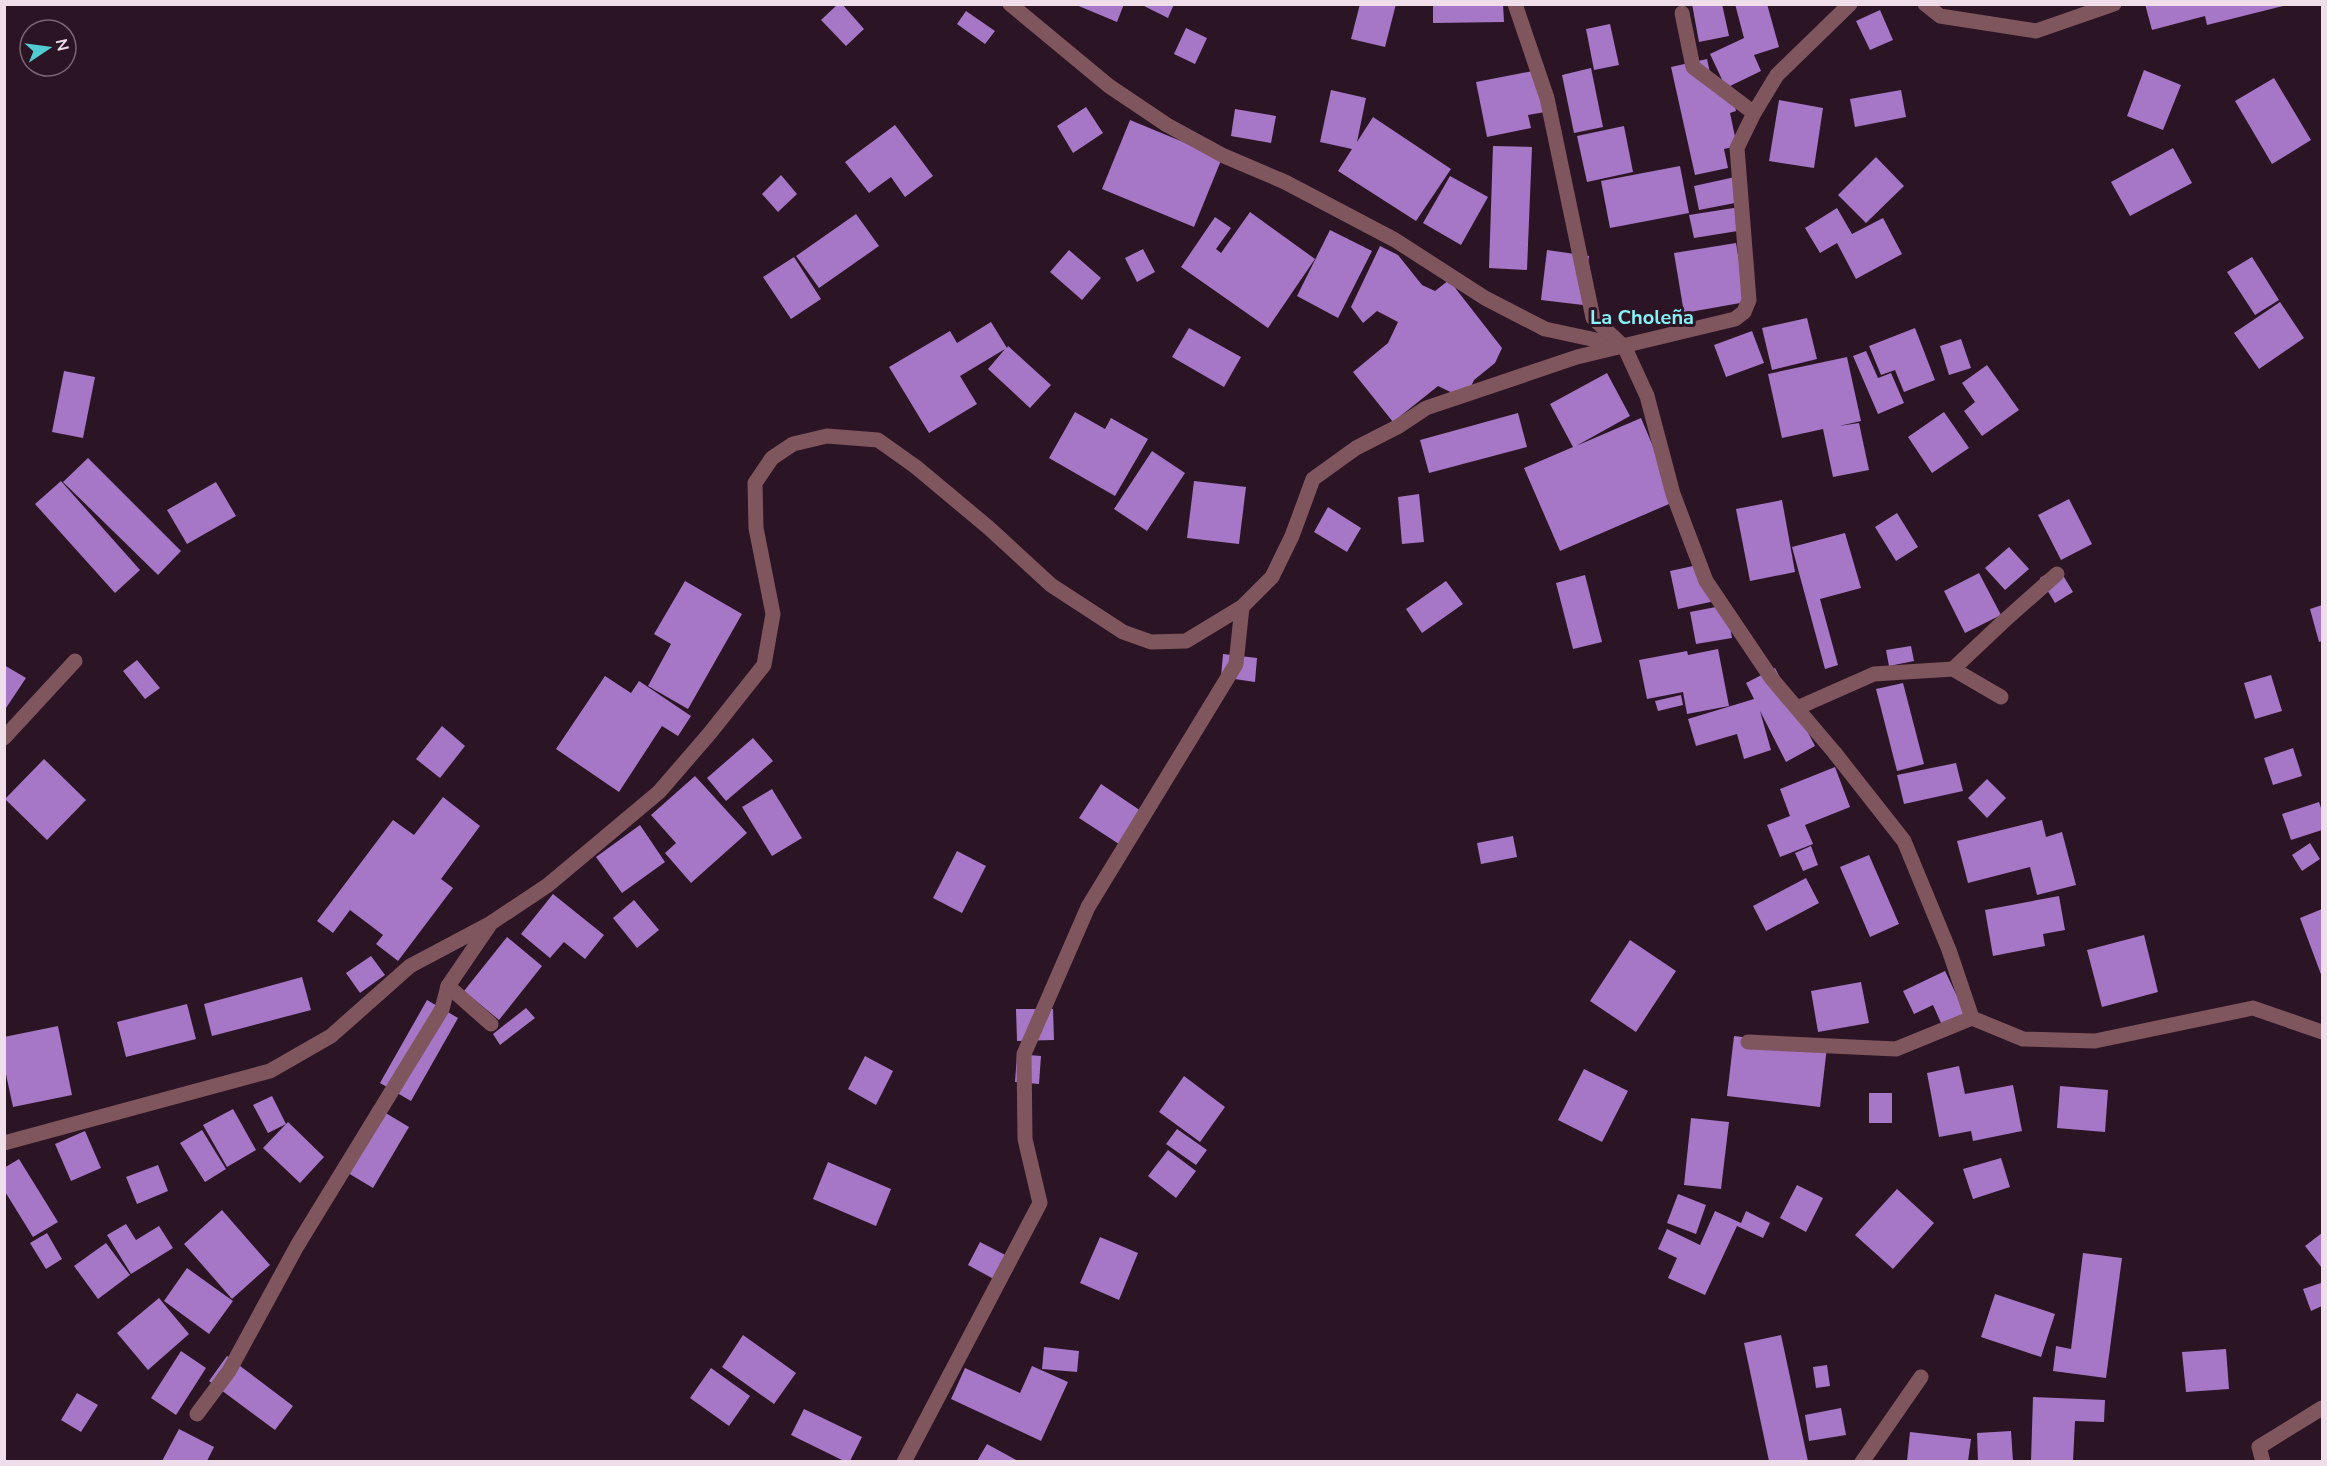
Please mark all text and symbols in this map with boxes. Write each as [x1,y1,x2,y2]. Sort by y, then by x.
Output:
north arrow [18,18,78,78]
text: N [50,37,74,53]
district label: La Choleña [1590,304,1694,331]

